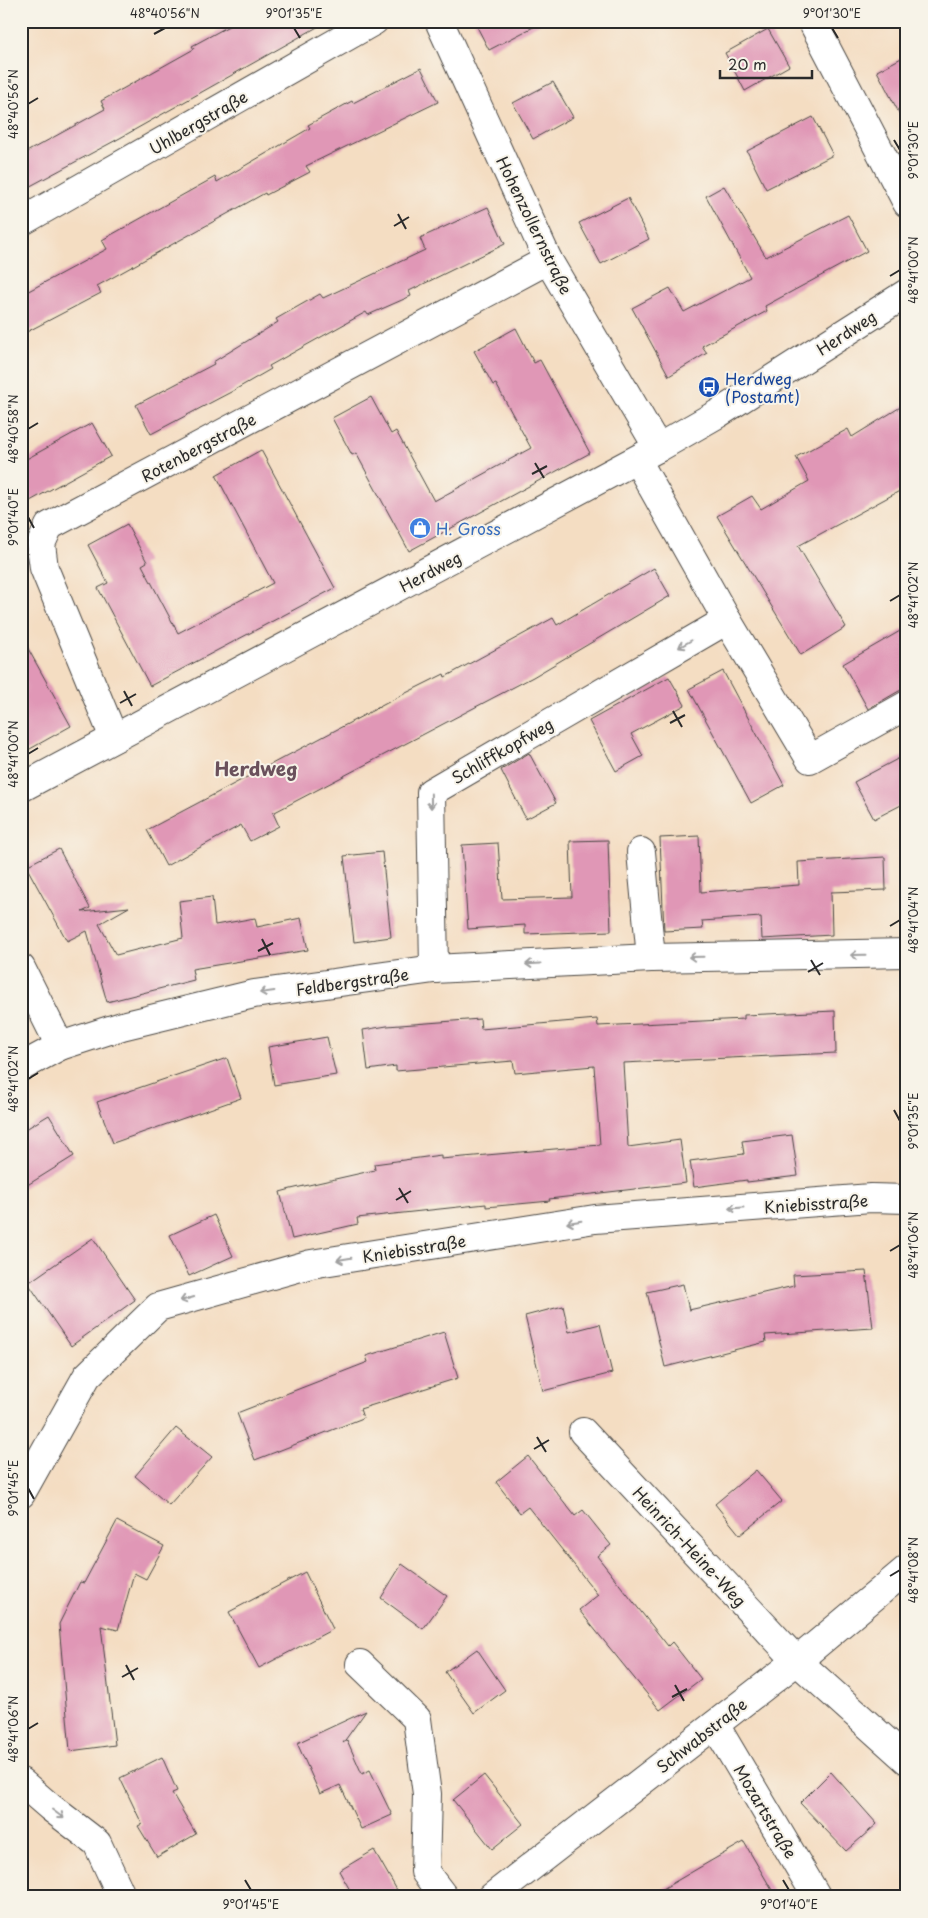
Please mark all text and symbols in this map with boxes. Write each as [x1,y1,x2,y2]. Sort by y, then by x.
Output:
text: 48°40'56"N [130,4,200,22]
text: 9°01'35"E [265,4,323,22]
text: 9°01'30"E [803,4,861,22]
scale bar [720,48,813,80]
text: 20 m [728,52,767,75]
text: 48°40'56"N [4,69,22,139]
street label: Uhlbergstraße [144,84,252,160]
text: 9°01'30"E [904,121,922,179]
street label: Hohenzollernstraße [491,152,579,298]
text: 48°41'00"N [904,236,922,304]
street label: Herdweg [811,304,881,360]
place label: Herdweg (Postamt) [725,366,800,408]
bus stop icon: Herdweg (Postamt) [697,375,721,399]
text: 48°40'58"N [4,394,22,464]
street label: Rotenbergstraße [136,407,260,487]
text: 9°01'40"E [4,488,22,546]
shop icon: H. Gross [408,516,432,540]
place label: H. Gross [436,516,501,540]
street label: Herdweg [395,545,465,597]
text: 48°41'02"N [904,562,922,628]
one-way arrow [678,640,692,650]
street label: Schliffkopfweg [446,711,558,789]
text: 48°41'00"N [4,720,22,788]
district label: Herdweg [214,754,298,782]
one-way arrow [426,792,436,809]
text: 48°41'04"N [904,887,922,953]
one-way arrow [850,950,866,959]
one-way arrow [688,952,704,962]
one-way arrow [525,960,541,969]
street label: Feldbergstraße [294,961,410,1001]
one-way arrow [260,987,276,997]
text: 48°41'02"N [4,1046,22,1112]
text: 9°01'35"E [904,1092,922,1150]
street label: Kniebisstraße [763,1187,869,1219]
one-way arrow [728,1204,744,1213]
text: 48°41'06"N [904,1211,922,1279]
one-way arrow [566,1218,582,1228]
street label: Kniebisstraße [361,1228,467,1268]
one-way arrow [337,1254,353,1264]
one-way arrow [180,1295,196,1305]
text: 9°01'45"E [4,1460,22,1516]
street label: Heinrich-Heine-Weg [628,1480,752,1612]
text: 48°41'08"N [904,1537,922,1603]
street label: Schwabstraße [651,1692,751,1778]
text: 48°41'06"N [4,1695,22,1763]
street label: Mozartstraße [728,1760,804,1862]
one-way arrow [51,1808,64,1819]
text: 9°01'45"E [223,1895,279,1913]
text: 9°01'40"E [760,1895,818,1913]

